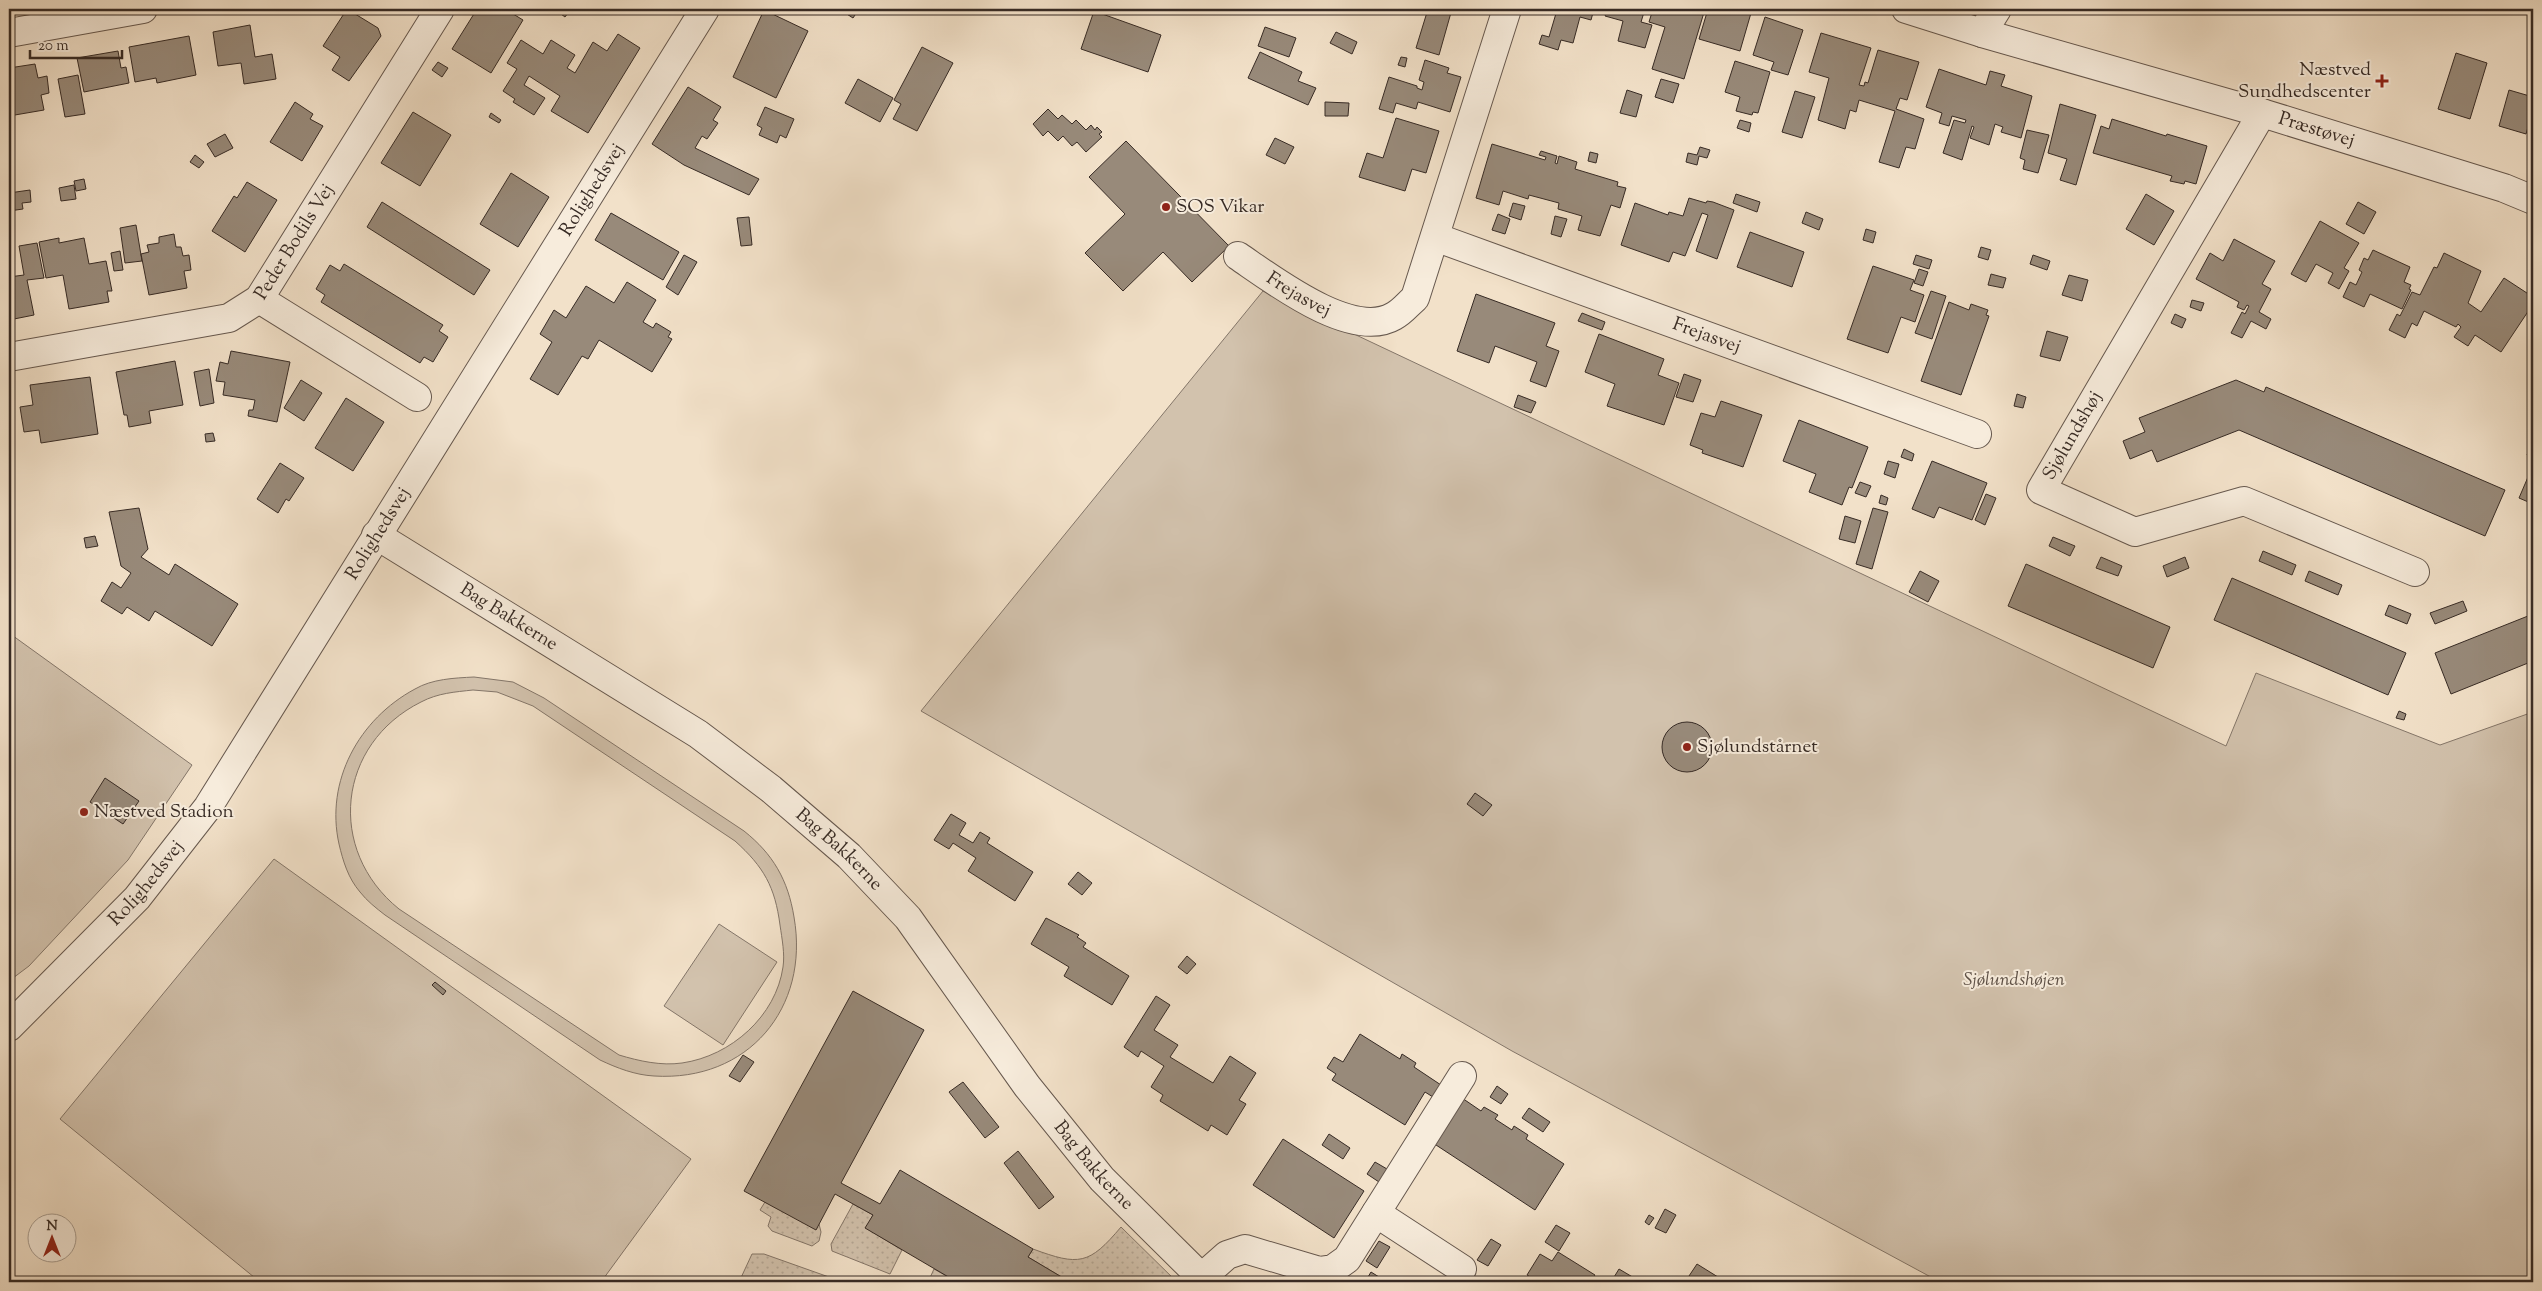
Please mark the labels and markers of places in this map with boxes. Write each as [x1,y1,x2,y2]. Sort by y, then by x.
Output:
place label: Næstved Sundhedscenter [2238,57,2371,106]
marker: Næstved Sundhedscenter [2375,74,2389,88]
place label: SOS Vikar [1176,194,1264,221]
marker: SOS Vikar [1160,201,1172,213]
place label: Sjølundstårnet [1697,734,1818,761]
marker: Sjølundstårnet [1681,741,1693,753]
place label: Næstved Stadion [94,799,234,826]
marker: Næstved Stadion [78,806,90,818]

